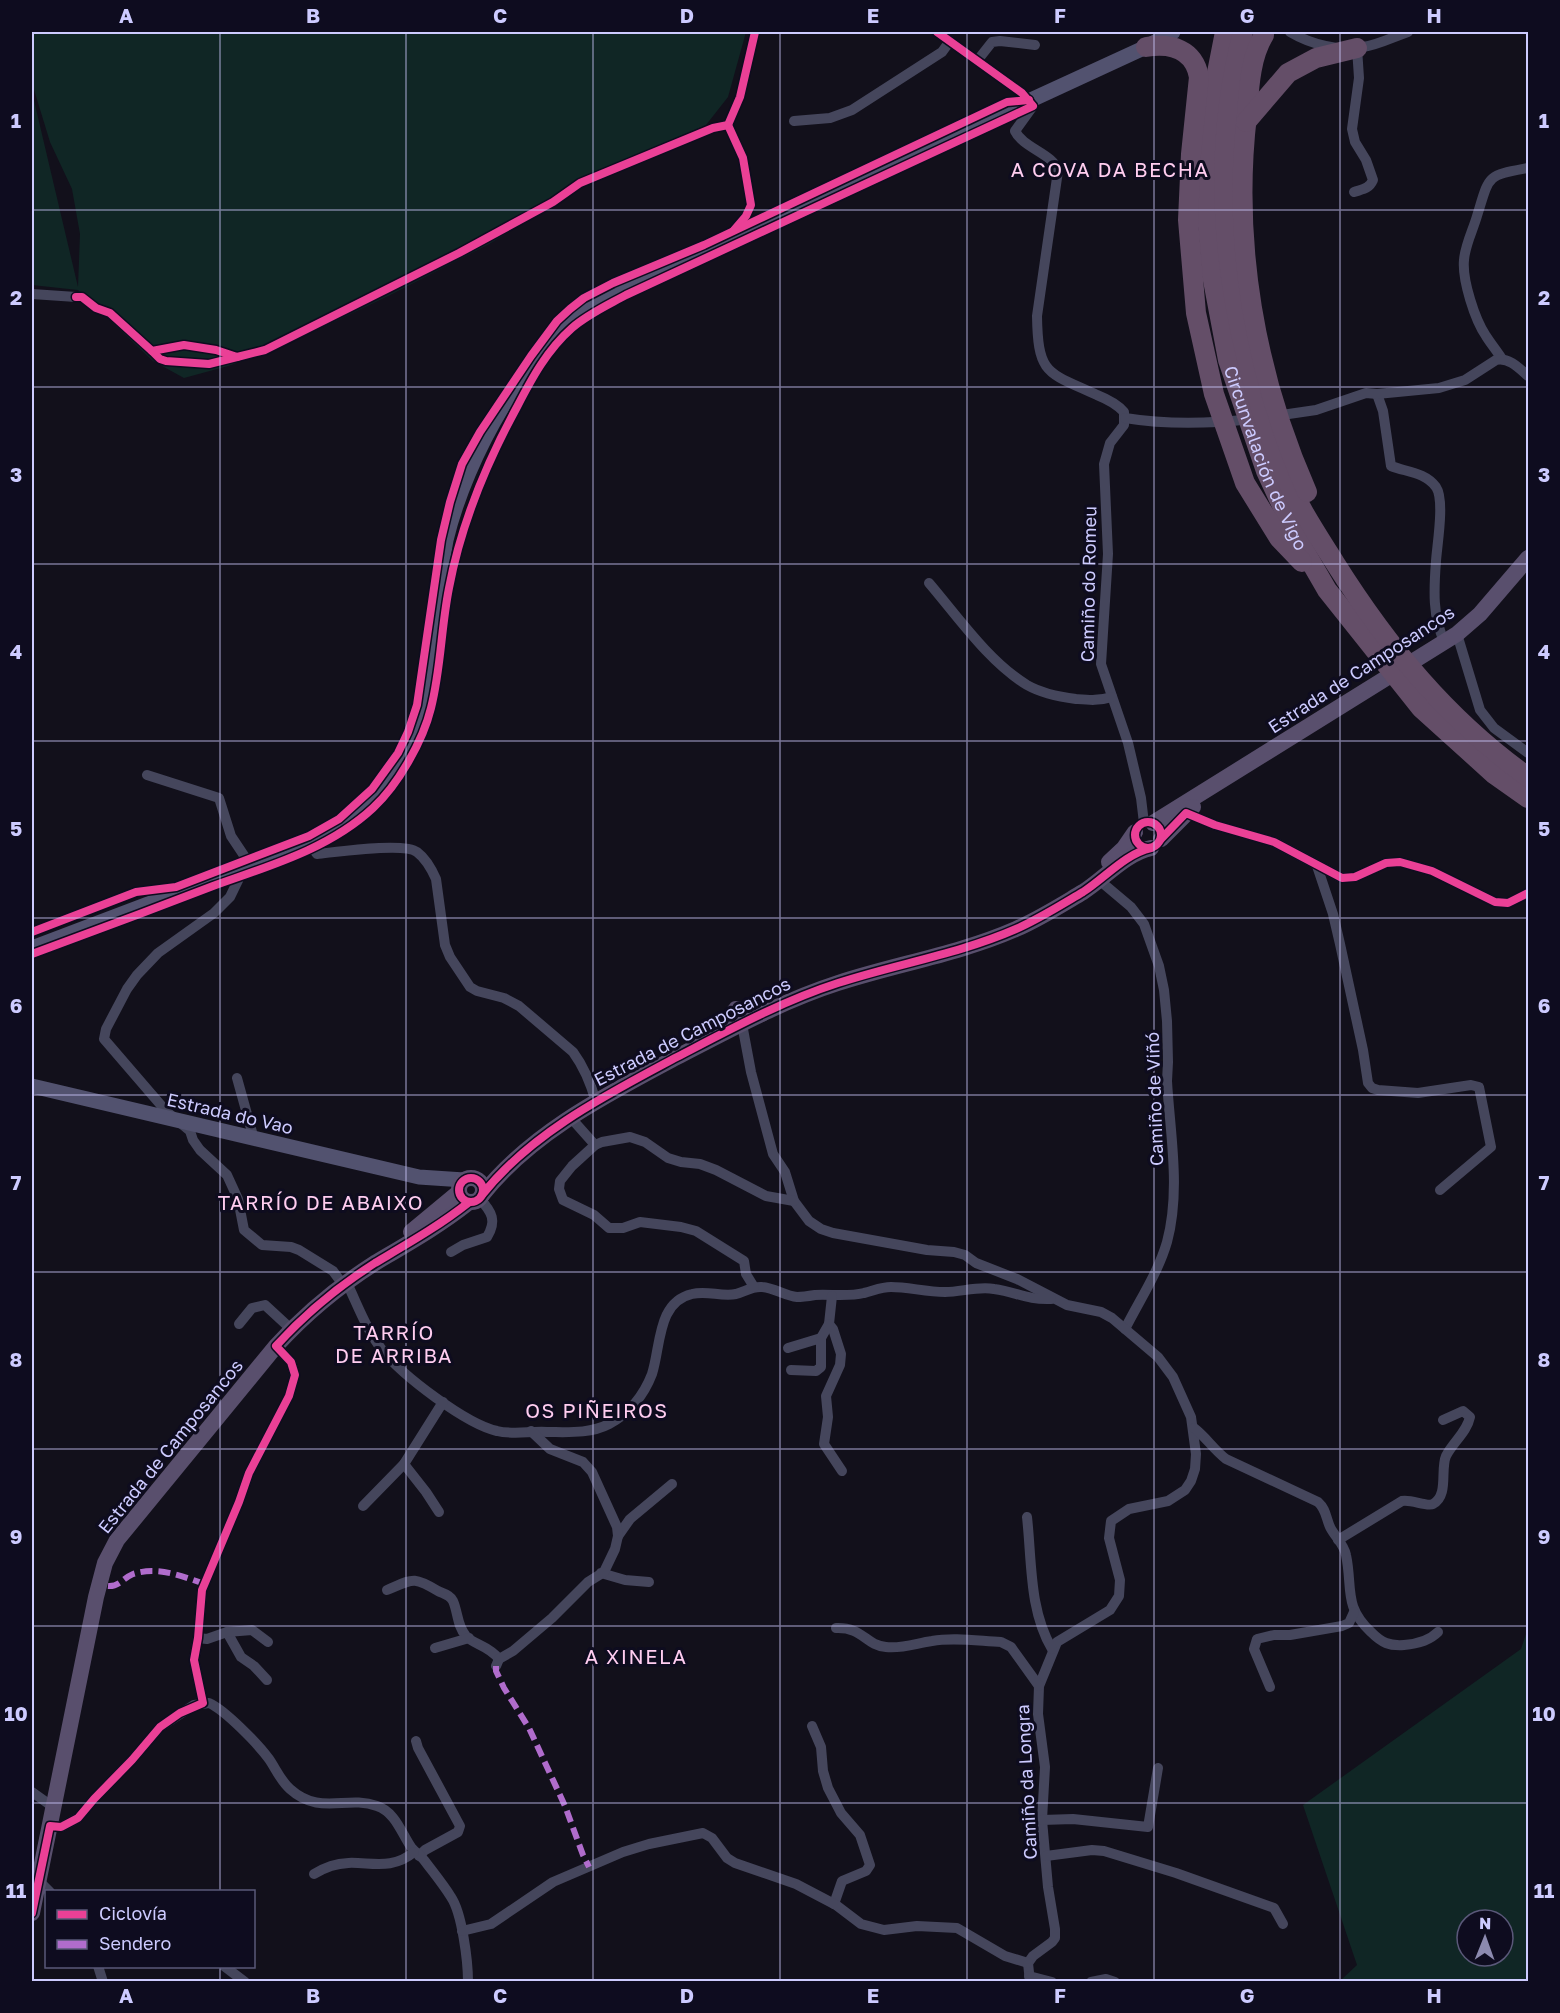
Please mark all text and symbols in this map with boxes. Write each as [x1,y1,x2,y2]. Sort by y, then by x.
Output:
text: A [119,3,133,27]
text: B [306,3,320,27]
text: C [493,3,507,27]
text: D [680,3,694,27]
text: E [867,3,879,27]
text: F [1054,3,1066,27]
text: G [1240,3,1254,27]
text: H [1426,3,1442,27]
text: 1 [11,108,21,132]
text: 1 [1539,108,1549,132]
district label: A COVA DA BECHA [1011,157,1209,181]
text: 2 [10,285,22,309]
text: 2 [1538,285,1550,309]
street label: Circunvalación de Vigo [1220,363,1313,554]
text: 3 [10,462,22,486]
text: 3 [1538,462,1550,486]
street label: Camiño do Romeu [1076,506,1100,662]
street label: Estrada de Camposancos [1264,601,1458,737]
text: 4 [10,639,22,663]
text: 4 [1538,639,1550,663]
text: 5 [10,816,22,840]
text: 5 [1538,816,1550,840]
street label: Estrada de Camposancos [590,972,794,1090]
text: 6 [10,993,22,1017]
text: 6 [1538,993,1550,1017]
street label: Camiño de Viñó [1141,1032,1167,1166]
street label: Estrada do Vao [165,1088,295,1138]
text: 7 [11,1170,22,1194]
text: 7 [1539,1170,1550,1194]
district label: TARRÍO DE ABAIXO [218,1190,424,1214]
district label: TARRÍO DE ARRIBA [335,1320,453,1367]
text: 8 [10,1347,22,1371]
text: 8 [1538,1347,1550,1371]
street label: Estrada de Camposancos [93,1355,247,1537]
district label: OS PIÑEIROS [525,1398,669,1422]
text: 9 [10,1524,22,1548]
text: 9 [1538,1524,1550,1548]
district label: A XINELA [585,1644,687,1668]
text: 10 [4,1701,28,1725]
text: 10 [1532,1701,1556,1725]
street label: Camiño da Longra [1011,1704,1041,1860]
text: 11 [6,1878,26,1902]
text: 11 [1534,1878,1554,1902]
legend [45,1890,255,1968]
text: Ciclovía [99,1902,167,1924]
north arrow [1455,1908,1515,1968]
text: N [1479,1913,1492,1933]
text: Sendero [99,1932,171,1954]
text: A [119,1983,133,2007]
text: B [306,1983,320,2007]
text: C [493,1983,507,2007]
text: D [680,1983,694,2007]
text: E [867,1983,879,2007]
text: F [1054,1983,1066,2007]
text: G [1240,1983,1254,2007]
text: H [1426,1983,1442,2007]

